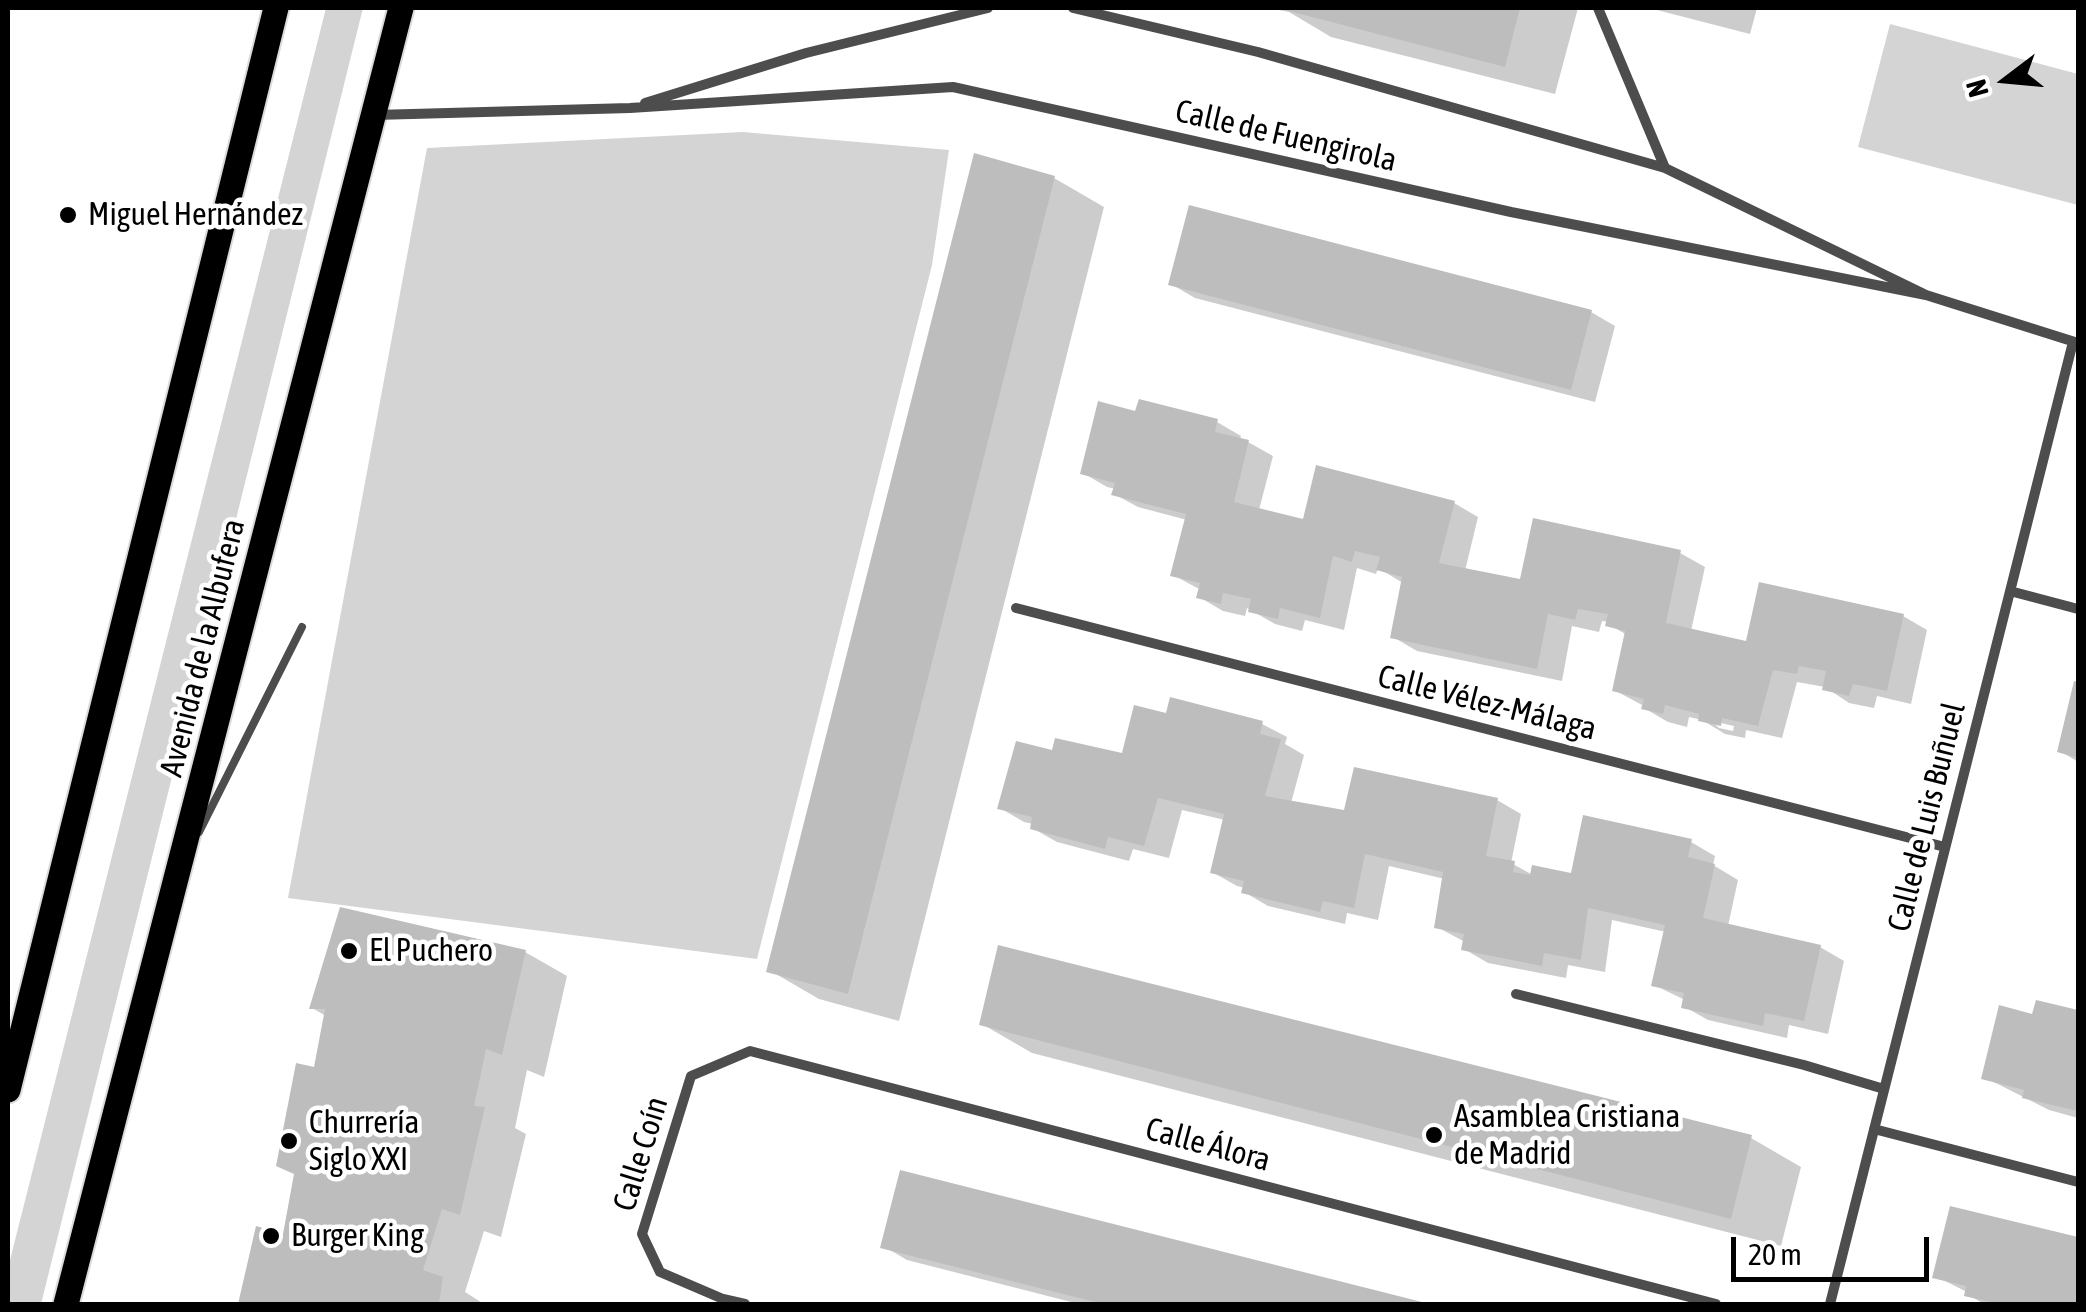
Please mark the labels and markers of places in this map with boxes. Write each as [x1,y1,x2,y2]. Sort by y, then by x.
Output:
place label: Miguel Hernández [88,196,303,234]
marker: Miguel Hernández [57,204,79,226]
place label: El Puchero [369,932,493,970]
marker: El Puchero [338,940,360,962]
place label: Asamblea Cristiana de Madrid [1454,1098,1680,1173]
place label: Churrería Siglo XXI [309,1104,419,1179]
marker: Asamblea Cristiana de Madrid [1423,1124,1445,1146]
marker: Churrería Siglo XXI [278,1130,300,1152]
place label: Burger King [291,1217,424,1255]
marker: Burger King [260,1225,282,1247]

